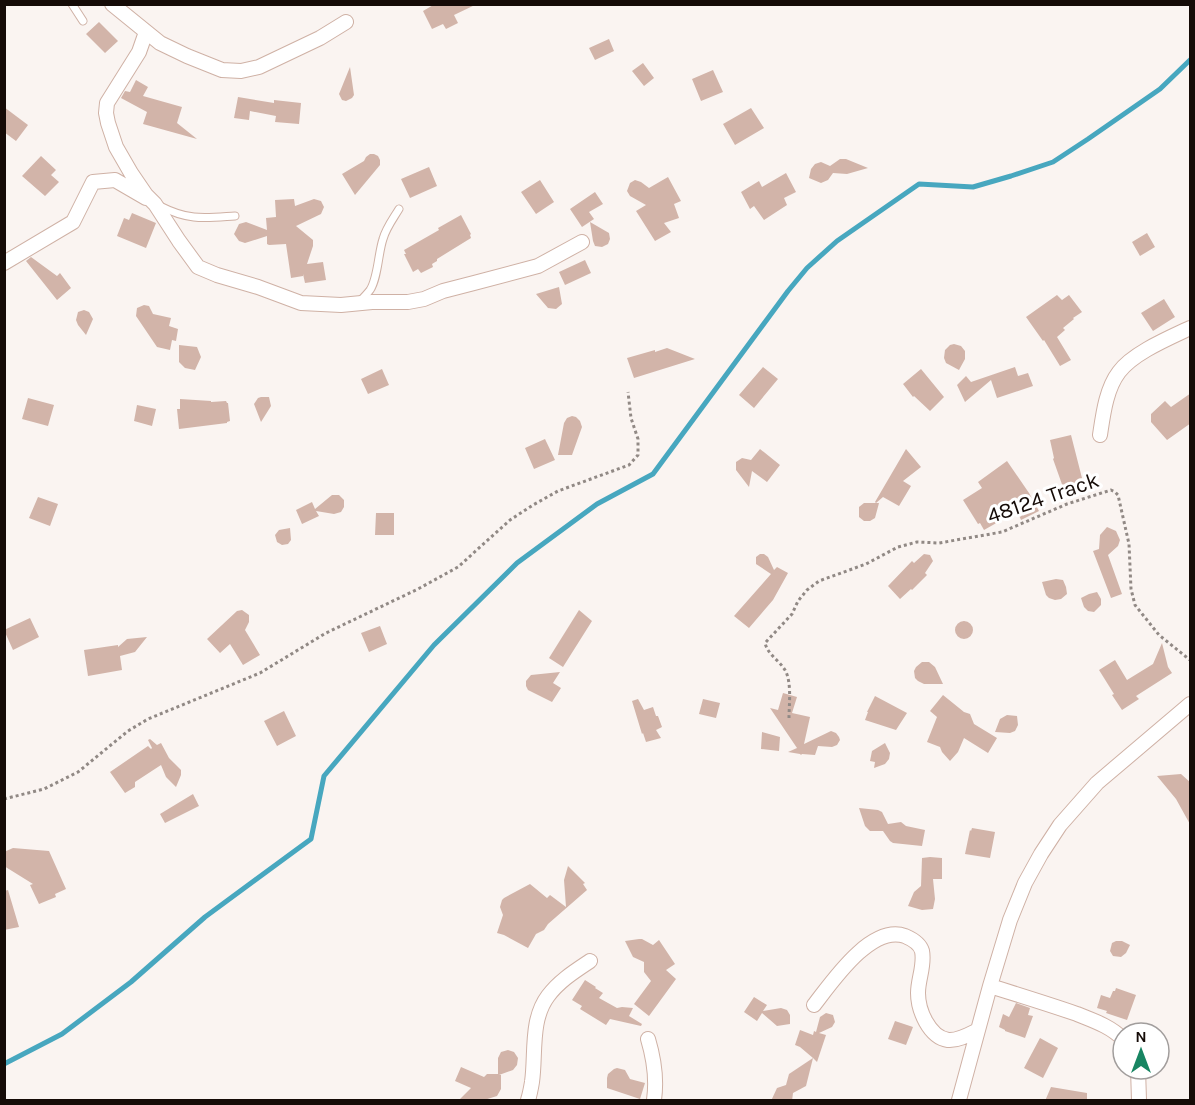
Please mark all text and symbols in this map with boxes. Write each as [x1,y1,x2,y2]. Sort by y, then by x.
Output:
street label: 48124 Track [984,467,1102,529]
north arrow [1111,1021,1171,1081]
text: N [1135,1027,1147,1046]

